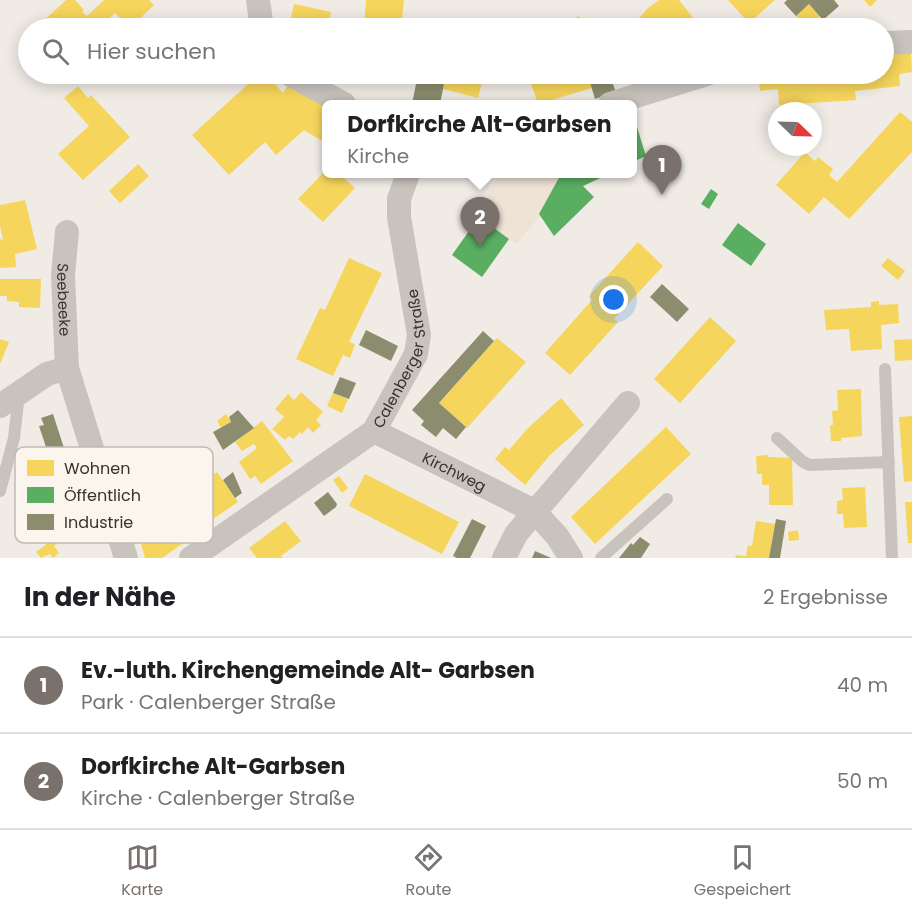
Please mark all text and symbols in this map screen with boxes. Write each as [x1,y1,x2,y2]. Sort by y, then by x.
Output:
search box [18,18,894,84]
icon: search [39,35,72,68]
text: Hier suchen [87,36,216,67]
popup [322,100,637,178]
north arrow [768,102,822,156]
text: Dorfkirche Alt-Garbsen [347,109,612,140]
text: Kirche [347,142,409,170]
pin: 1 [642,146,682,195]
pin: 2 [460,198,500,247]
street label: Seebeeke [52,262,76,337]
your location [599,285,628,314]
street label: Calenberger Straße [367,288,430,431]
street label: Kirchweg [419,446,490,496]
legend [15,447,213,543]
text: Wohnen [64,457,131,480]
text: Öffentlich [64,484,141,507]
text: Industrie [64,511,133,534]
text: In der Nähe [24,579,176,615]
text: 2 Ergebnisse [763,583,888,611]
text: Ev.-luth. Kirchengemeinde Alt- Garbsen [81,655,535,686]
text: 1 [40,671,47,699]
text: 40 m [837,671,888,699]
text: Park · Calenberger Straße [81,688,336,716]
text: Dorfkirche Alt-Garbsen [81,751,345,782]
text: 2 [38,767,49,795]
text: 50 m [837,767,888,795]
text: Kirche · Calenberger Straße [81,784,355,812]
tab: Karte [121,841,163,902]
tab: Route [406,841,452,902]
tab: Gespeichert [694,841,791,902]

